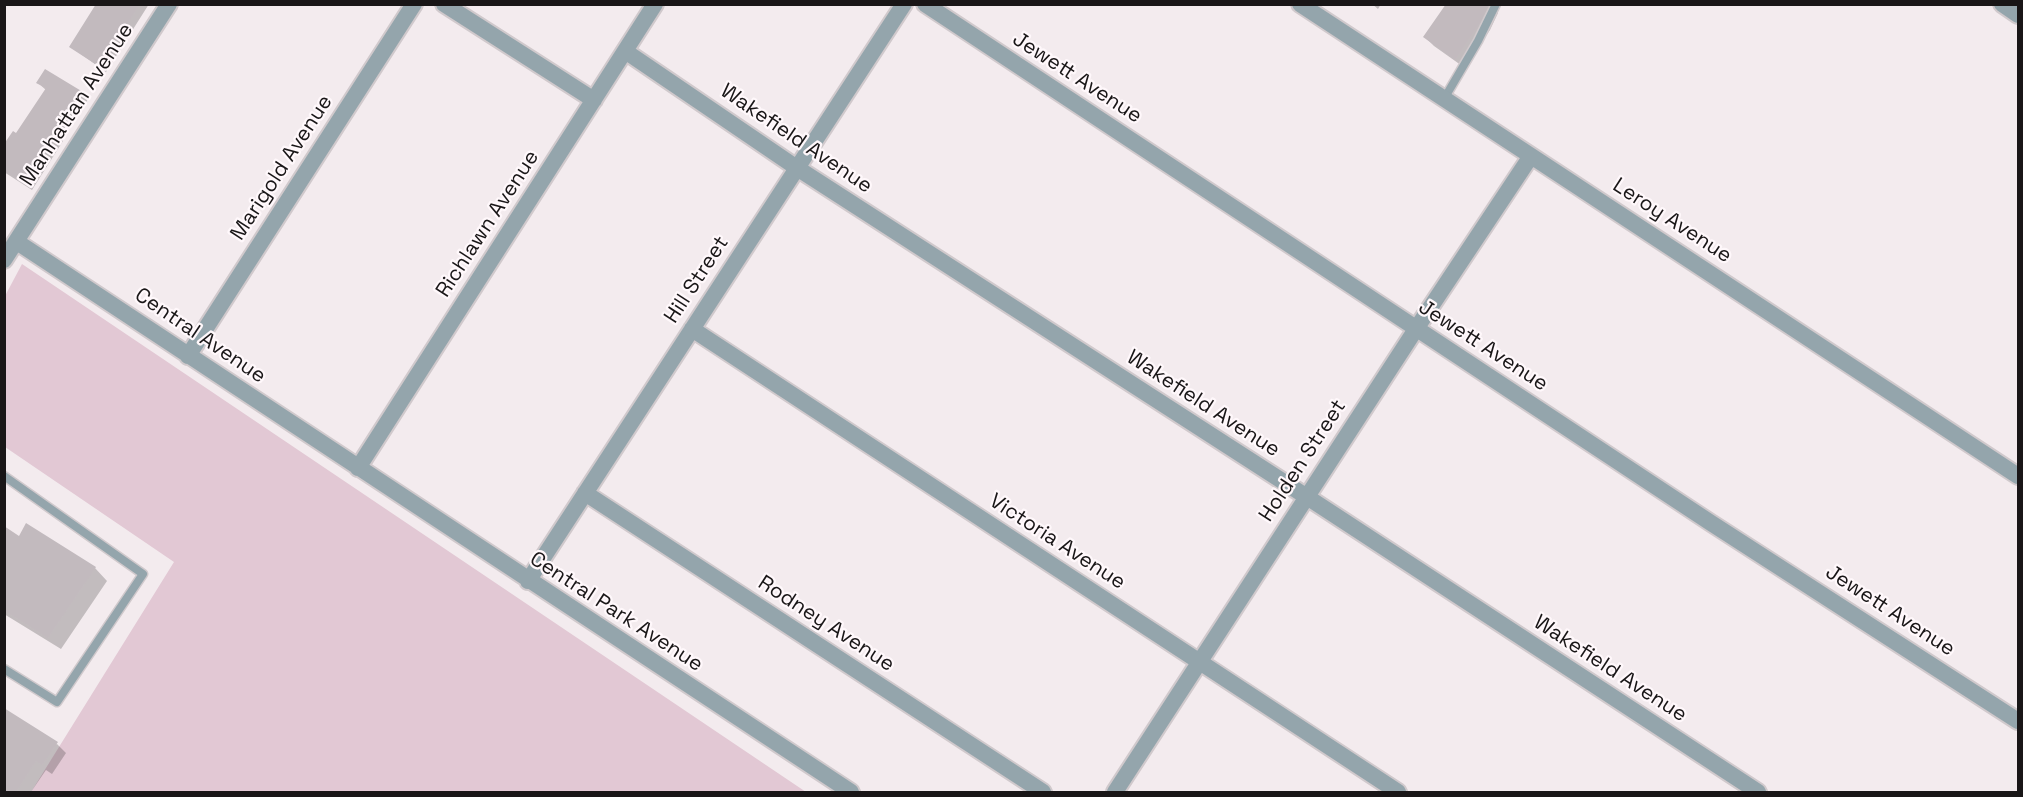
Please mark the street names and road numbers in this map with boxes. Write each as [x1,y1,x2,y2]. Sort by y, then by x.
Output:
street label: Manhattan Avenue [15,19,139,191]
street label: Jewett Avenue [1008,27,1146,129]
street label: Wakefield Avenue [715,79,877,199]
street label: Marigold Avenue [226,91,338,245]
street label: Richlawn Avenue [431,146,545,302]
street label: Leroy Avenue [1608,173,1736,269]
street label: Hill Street [660,232,734,328]
street label: Central Avenue [130,283,270,389]
street label: Jewett Avenue [1414,295,1552,397]
street label: Wakefield Avenue [1122,345,1284,463]
street label: Holden Street [1254,395,1352,527]
street label: Victoria Avenue [984,489,1130,595]
street label: Central Park Avenue [525,547,707,677]
street label: Jewett Avenue [1821,560,1959,662]
street label: Rodney Avenue [753,571,899,677]
street label: Wakefield Avenue [1529,610,1691,728]

